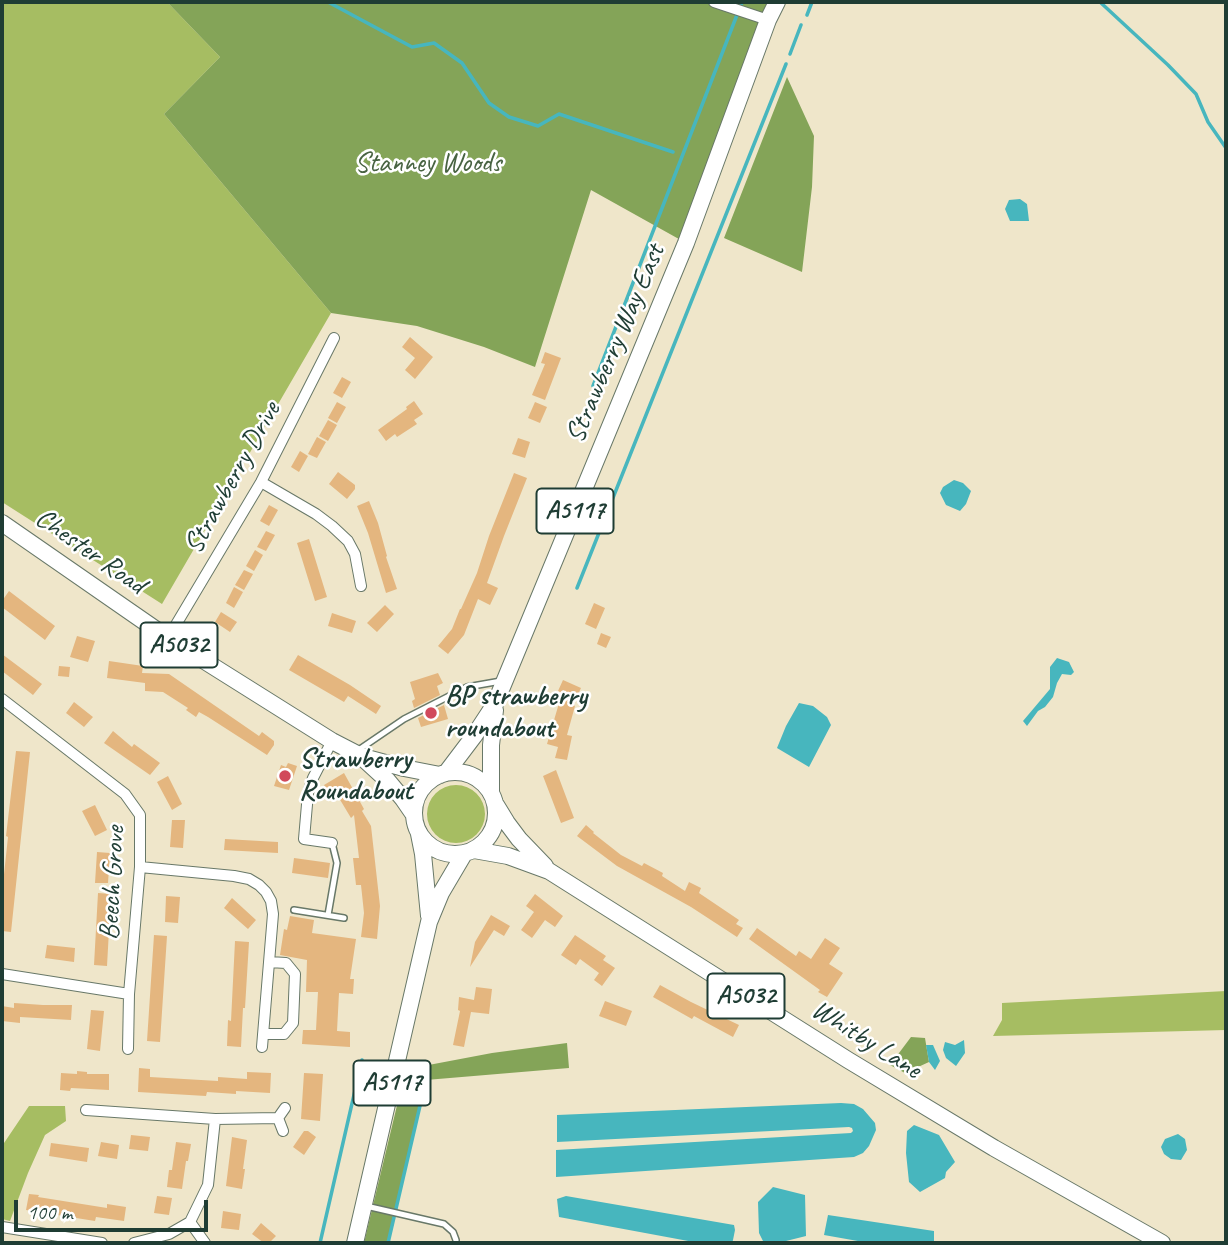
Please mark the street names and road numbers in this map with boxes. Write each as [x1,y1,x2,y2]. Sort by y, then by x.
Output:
street label: Strawberry Way East [559,240,673,448]
street label: Strawberry Drive [178,396,288,560]
road number: A5117 [536,489,614,534]
street label: Chester Road [28,502,152,602]
road number: A5032 [140,622,218,667]
street label: Beech Grove [93,825,133,941]
road number: A5032 [708,973,784,1018]
street label: Whitby Lane [805,993,927,1087]
road number: A5117 [354,1060,430,1106]

